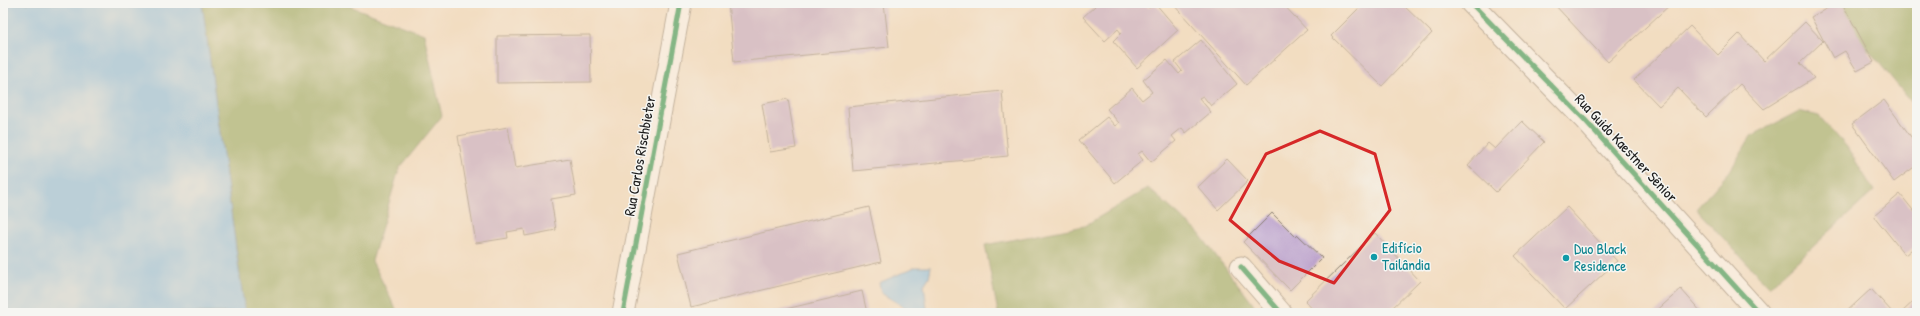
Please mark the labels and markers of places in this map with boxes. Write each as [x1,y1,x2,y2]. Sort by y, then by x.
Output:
place label: Edifício Tailândia [1382,237,1430,275]
place label: Duo Black Residence [1574,238,1626,276]
marker: Edifício Tailândia [1369,252,1379,262]
marker: Duo Black Residence [1561,253,1571,263]

